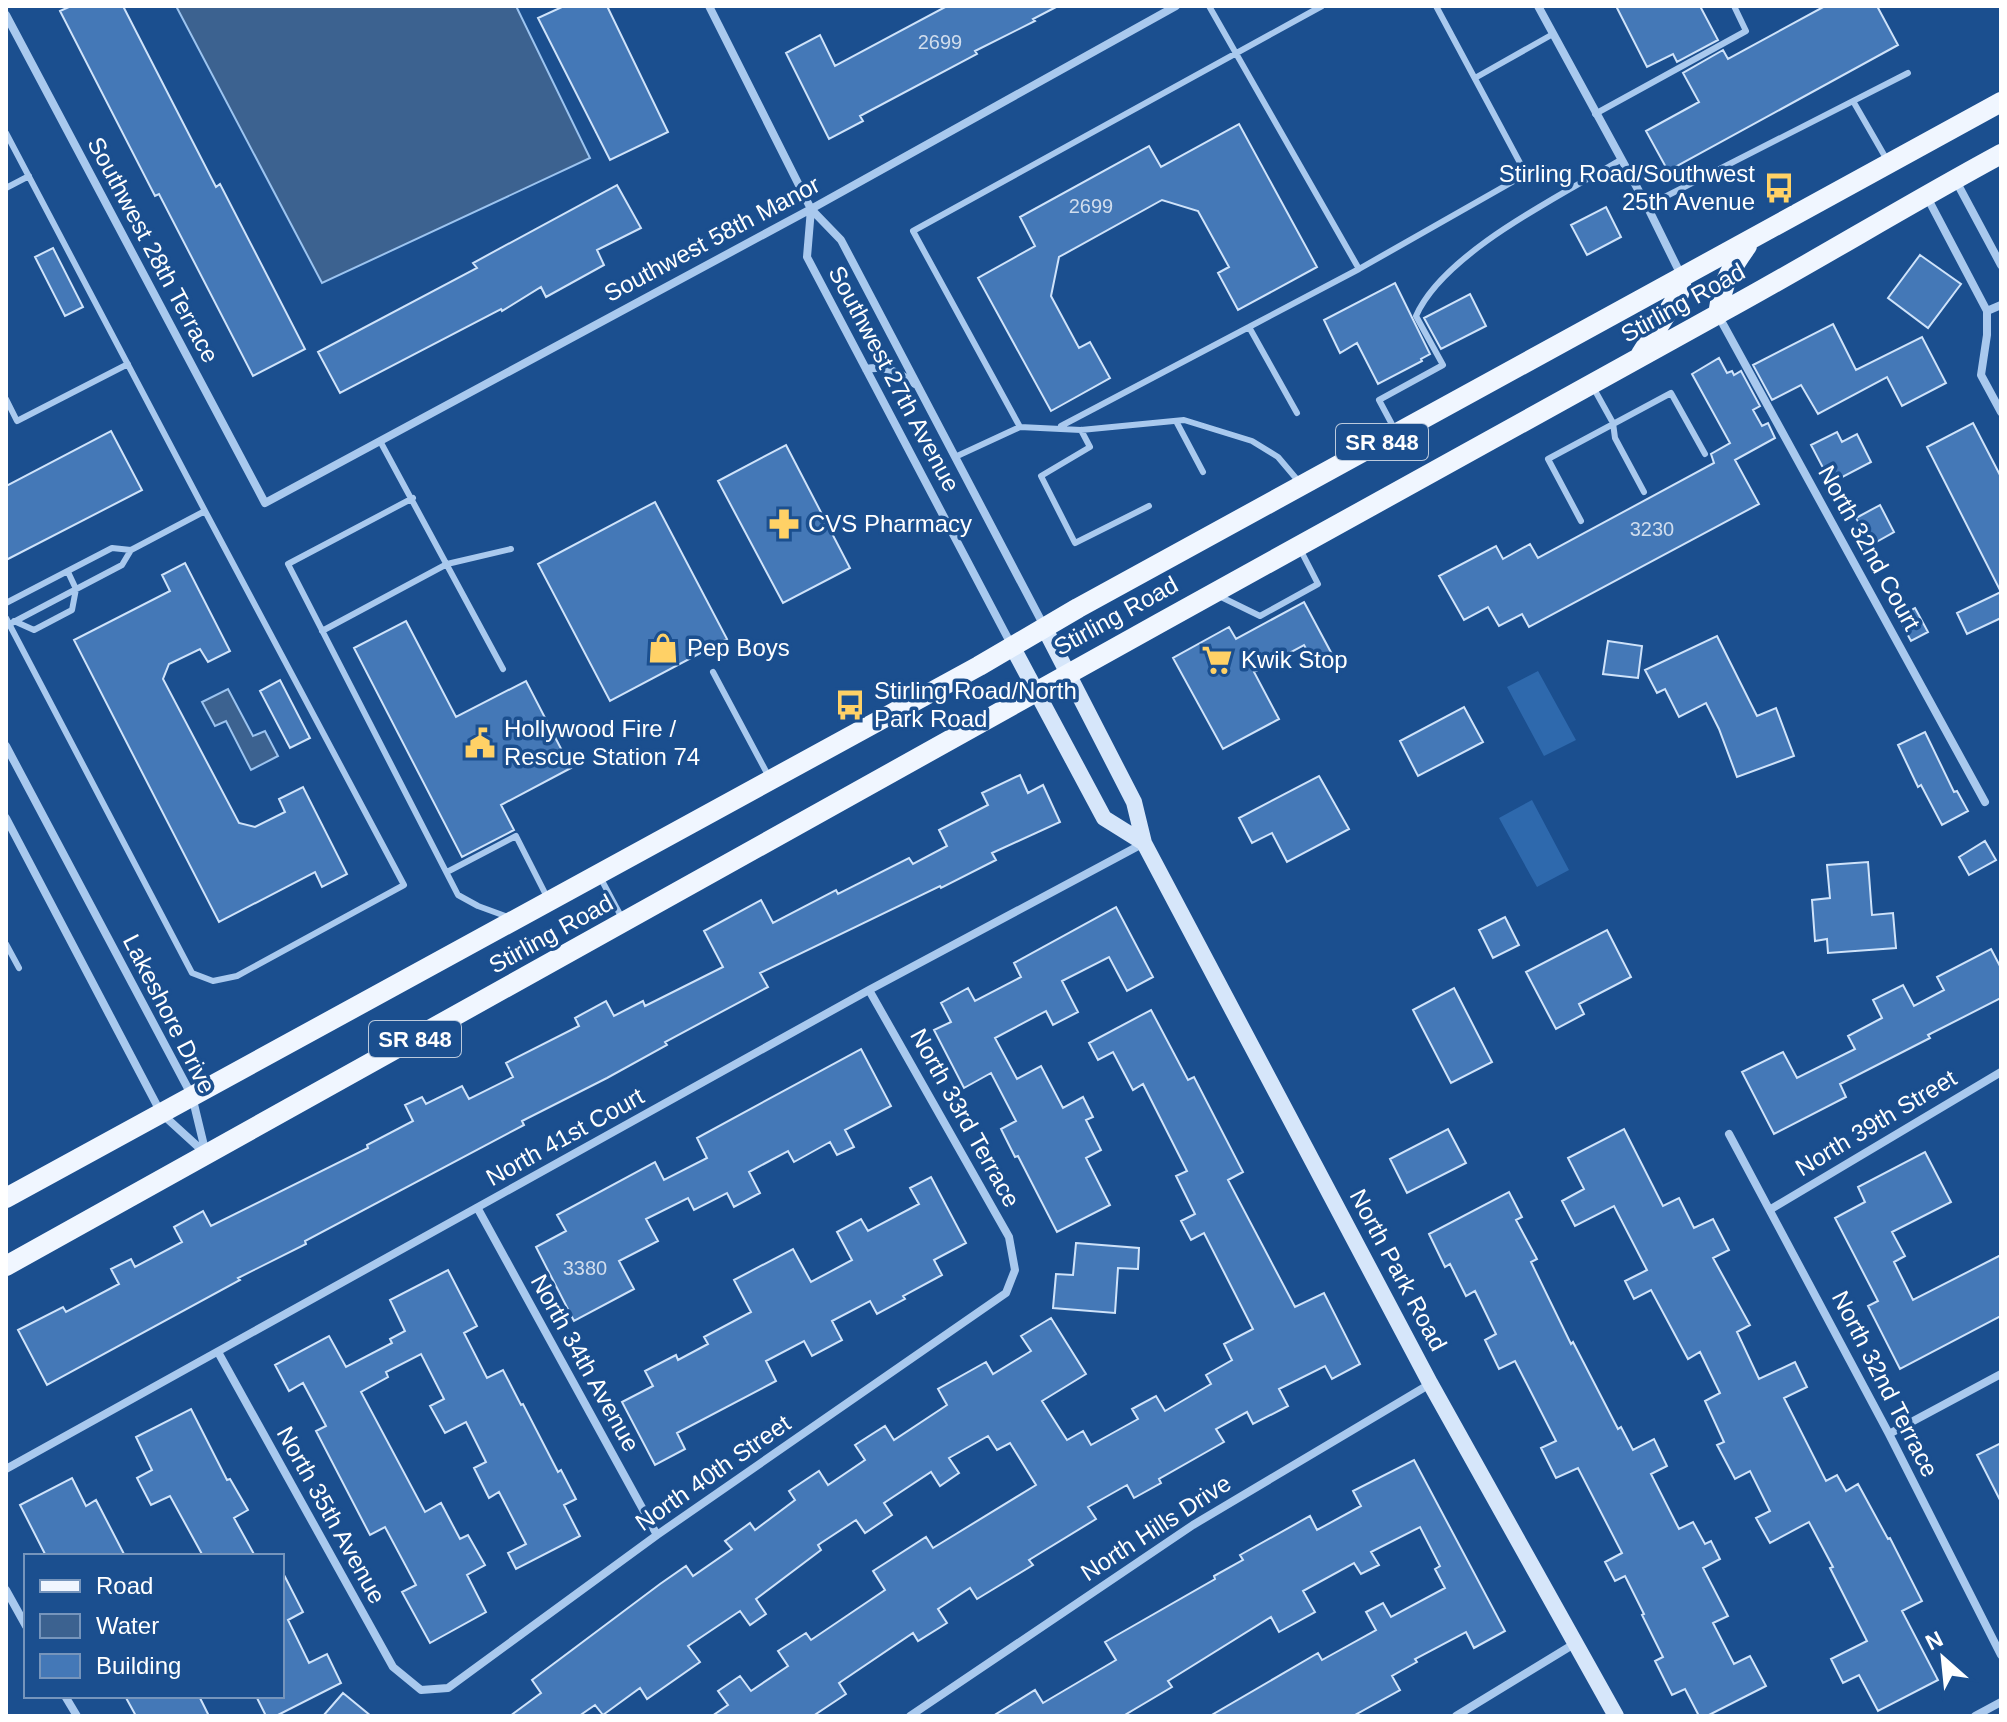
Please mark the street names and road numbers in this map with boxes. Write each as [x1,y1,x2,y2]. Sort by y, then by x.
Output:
street label: Southwest 28th Terrace [82,132,224,367]
street label: Southwest 58th Manor [599,170,824,307]
street label: Stirling Road [1616,257,1749,348]
street label: Southwest 27th Avenue [823,261,965,496]
road number: SR 848 [1336,424,1428,460]
street label: North 32nd Court [1813,461,1926,635]
street label: Stirling Road [1049,570,1182,661]
street label: Stirling Road [484,888,617,979]
street label: Lakeshore Drive [118,930,221,1098]
road number: SR 848 [369,1021,461,1057]
street label: North 33rd Terrace [905,1024,1026,1212]
street label: North 39th Street [1790,1064,1961,1181]
street label: North 41st Court [481,1082,649,1191]
street label: North Park Road [1345,1185,1452,1355]
street label: North 34th Avenue [526,1269,645,1456]
street label: North 32nd Terrace [1827,1286,1944,1481]
street label: North 40th Street [630,1409,796,1536]
street label: North 35th Avenue [272,1421,391,1608]
street label: North Hills Drive [1076,1469,1236,1586]

